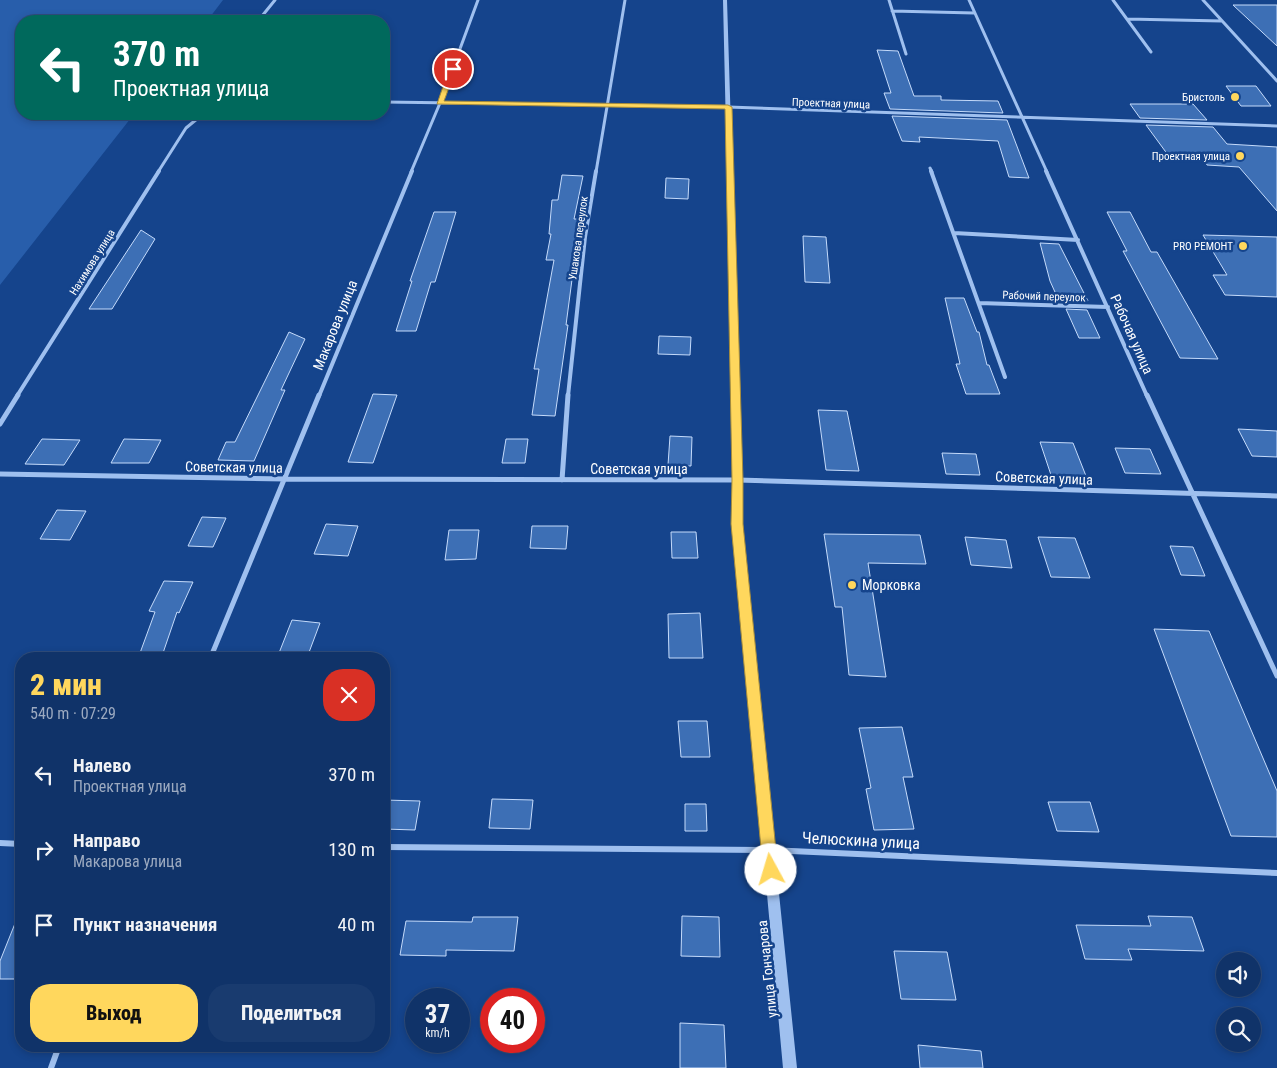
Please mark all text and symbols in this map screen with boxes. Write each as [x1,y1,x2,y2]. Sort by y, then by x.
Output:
text: 370 m [113,34,200,75]
icon: left [30,35,95,100]
pin [432,48,474,90]
icon: arrive [439,55,467,83]
text: Проектная улица [113,76,269,101]
place label: Бристоль [1182,91,1225,104]
marker: Бристоль [1229,91,1241,103]
street label: Проектная улица [792,96,870,111]
place label: Проектная улица [1152,150,1230,163]
marker: Проектная улица [1234,150,1246,162]
street label: Ушакова переулок [566,195,591,281]
street label: Нахимова улица [67,227,118,298]
place label: PRO РЕМОНТ [1173,240,1233,253]
marker: PRO РЕМОНТ [1237,240,1249,252]
street label: Макарова улица [310,278,360,372]
street label: Рабочий переулок [1002,289,1087,304]
street label: Рабочая улица [1107,292,1157,376]
street label: Советская улица [185,458,283,476]
street label: Советская улица [590,461,688,477]
street label: Советская улица [995,468,1093,488]
place label: Морковка [862,577,921,593]
marker: Морковка [846,579,858,591]
text: 2 мин [30,667,102,702]
button: close [323,669,375,721]
text: 540 m · 07:29 [30,704,116,723]
text: Налево [73,754,131,777]
icon: left [30,761,58,789]
text: 370 m [328,763,375,786]
text: Проектная улица [73,777,187,796]
street label: Челюскина улица [802,828,920,853]
text: Направо [73,829,140,852]
icon: right [30,836,58,864]
text: 130 m [328,838,375,861]
position arrow [744,843,796,895]
text: Макарова улица [73,852,182,871]
icon: arrive [30,911,58,939]
text: Пункт назначения [73,913,217,936]
text: 40 m [338,913,375,936]
street label: улица Гончарова [754,919,780,1019]
map controls [1216,952,1261,1052]
button: sound [1216,952,1261,997]
button: Выход [30,984,198,1042]
button: Поделиться [208,984,375,1042]
speed limit sign: 40 [480,988,545,1053]
text: 37 [425,1000,450,1029]
button: search [1216,1007,1261,1052]
text: km/h [425,1026,450,1040]

